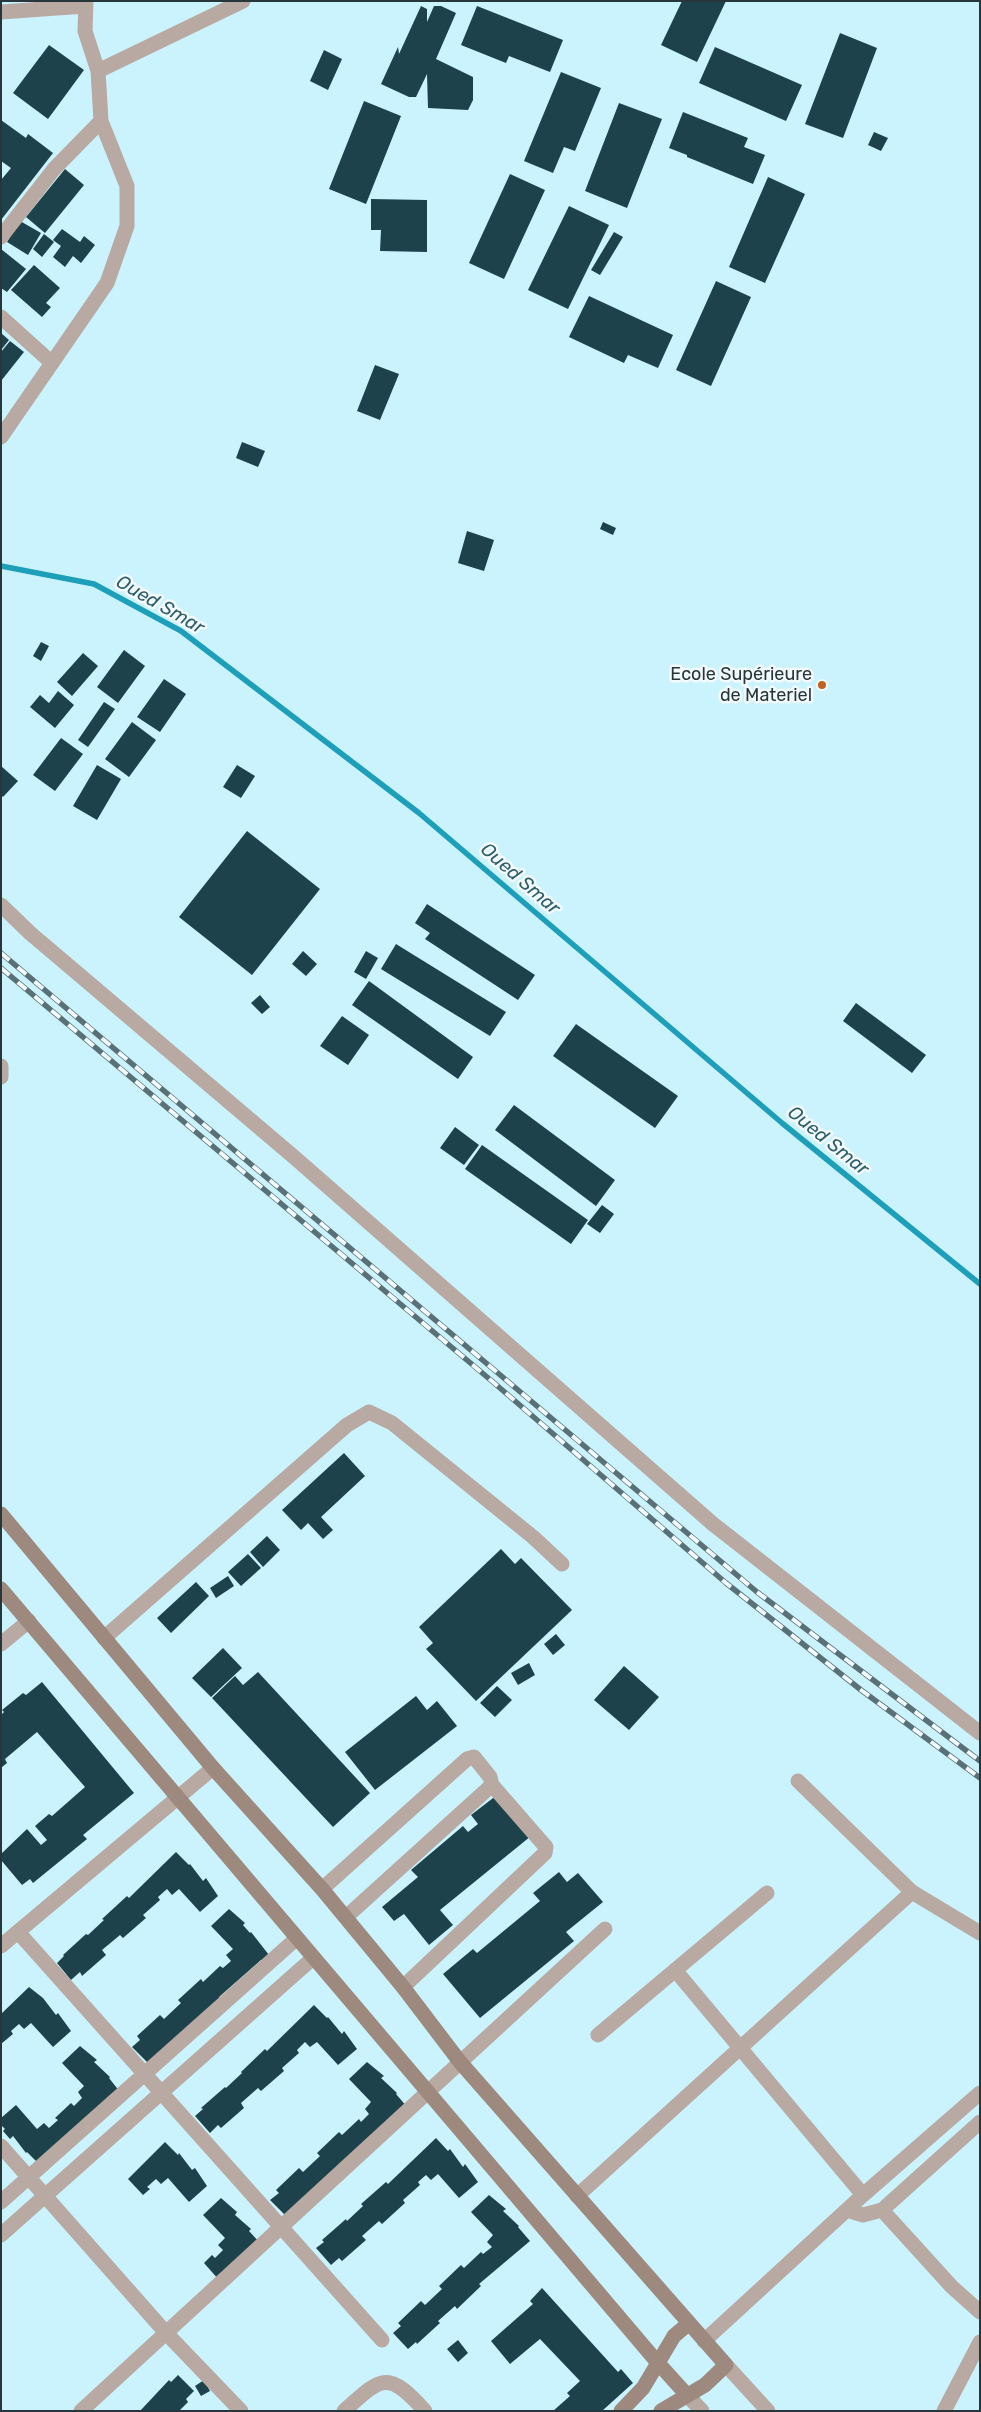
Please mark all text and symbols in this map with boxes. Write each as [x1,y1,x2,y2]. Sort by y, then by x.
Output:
water label: Oued Smar [112,571,208,639]
place label: Ecole Supérieure de Materiel [670,664,812,706]
marker: Ecole Supérieure de Materiel [816,679,828,691]
water label: Oued Smar [476,838,564,920]
water label: Oued Smar [783,1101,873,1181]

